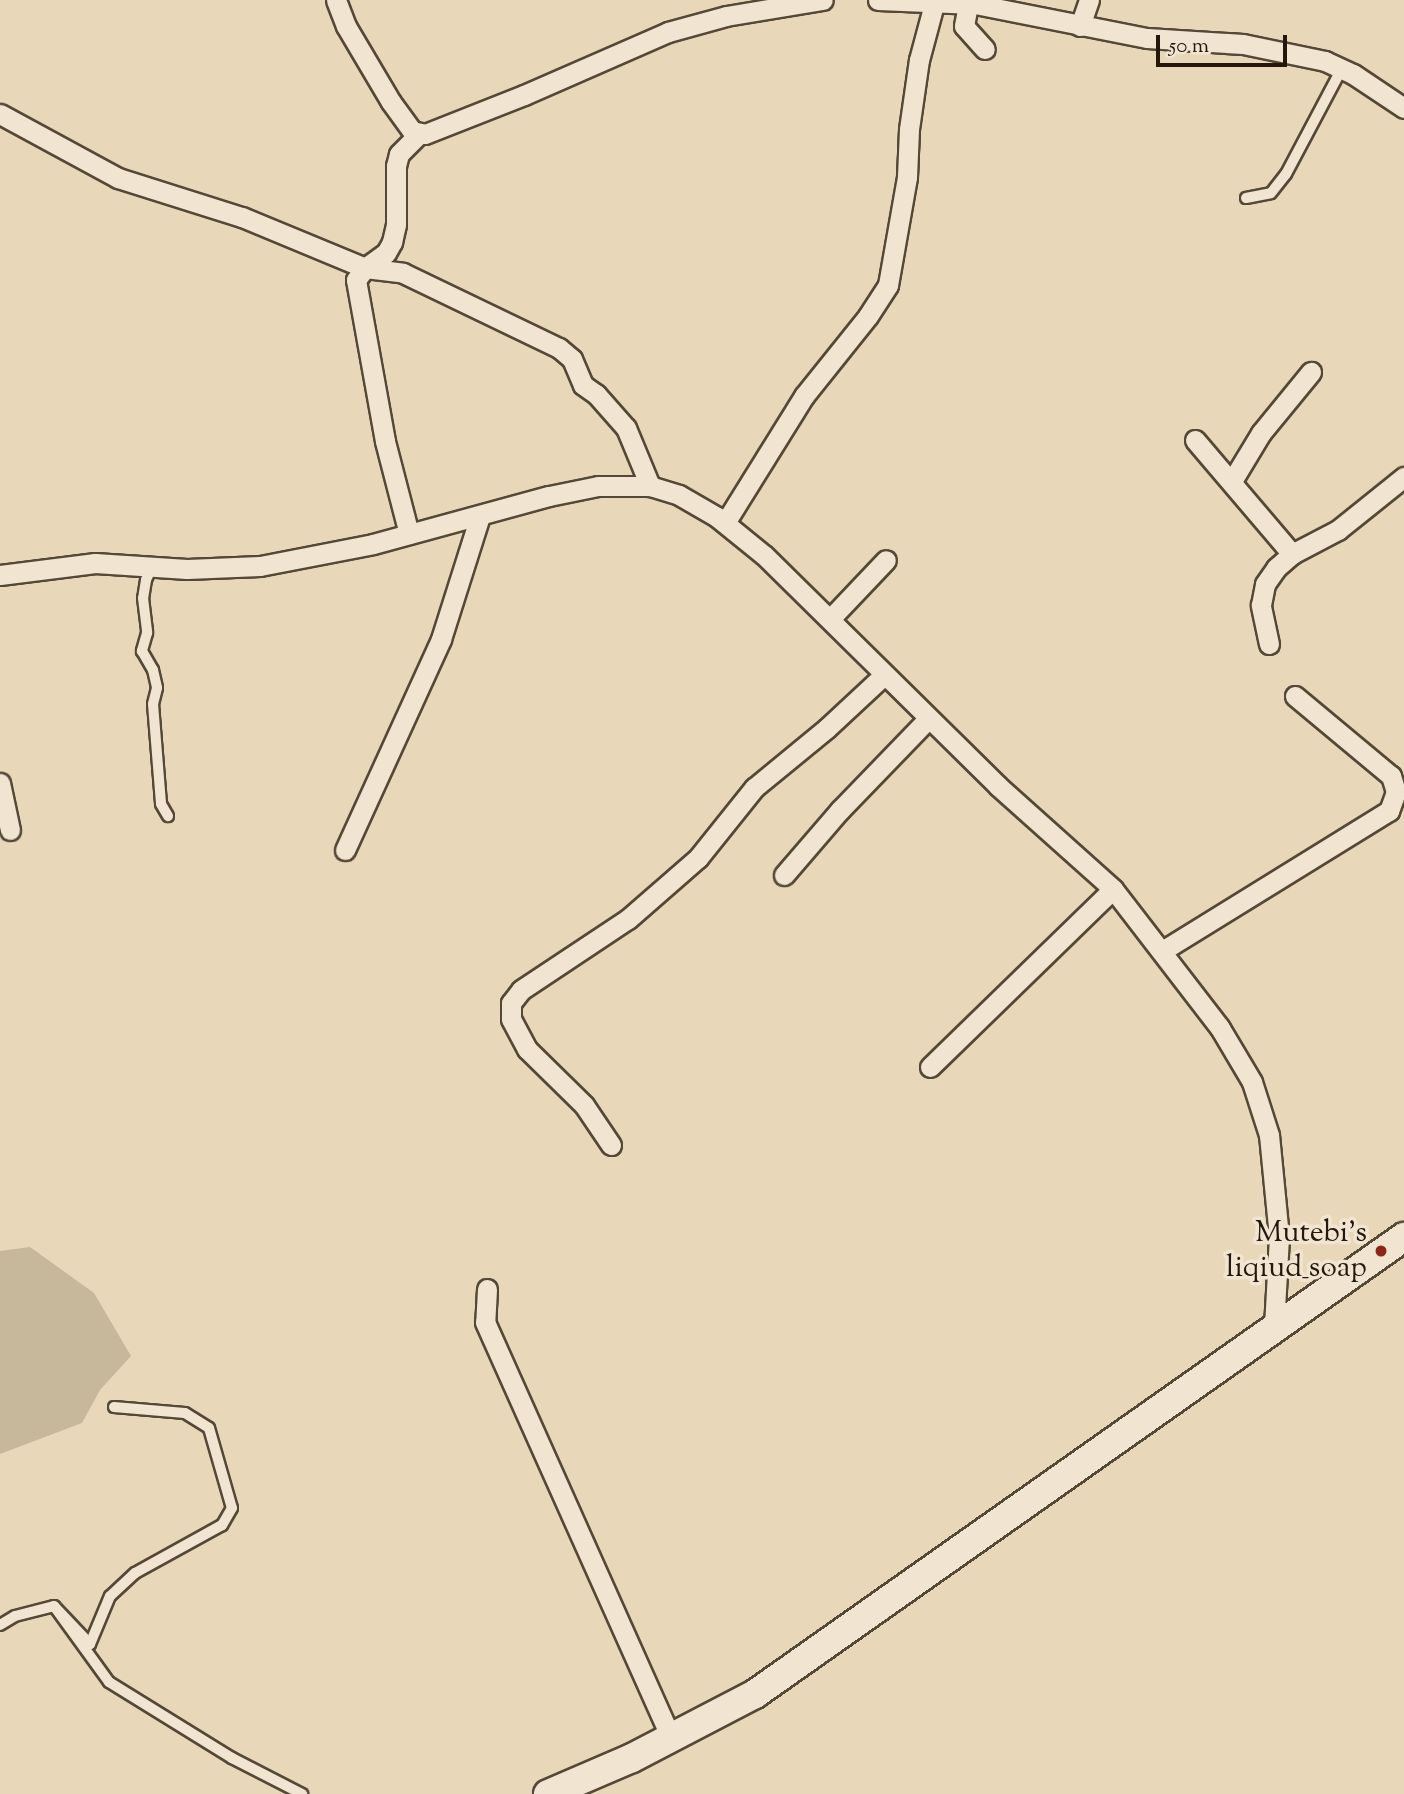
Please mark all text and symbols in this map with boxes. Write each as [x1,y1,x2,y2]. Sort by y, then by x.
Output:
scale bar [1159,21,1290,65]
text: 50 m [1169,32,1209,62]
place label: Mutebi's liqiud_soap [1226,1216,1367,1286]
marker: Mutebi's liqiud_soap [1373,1243,1389,1259]

